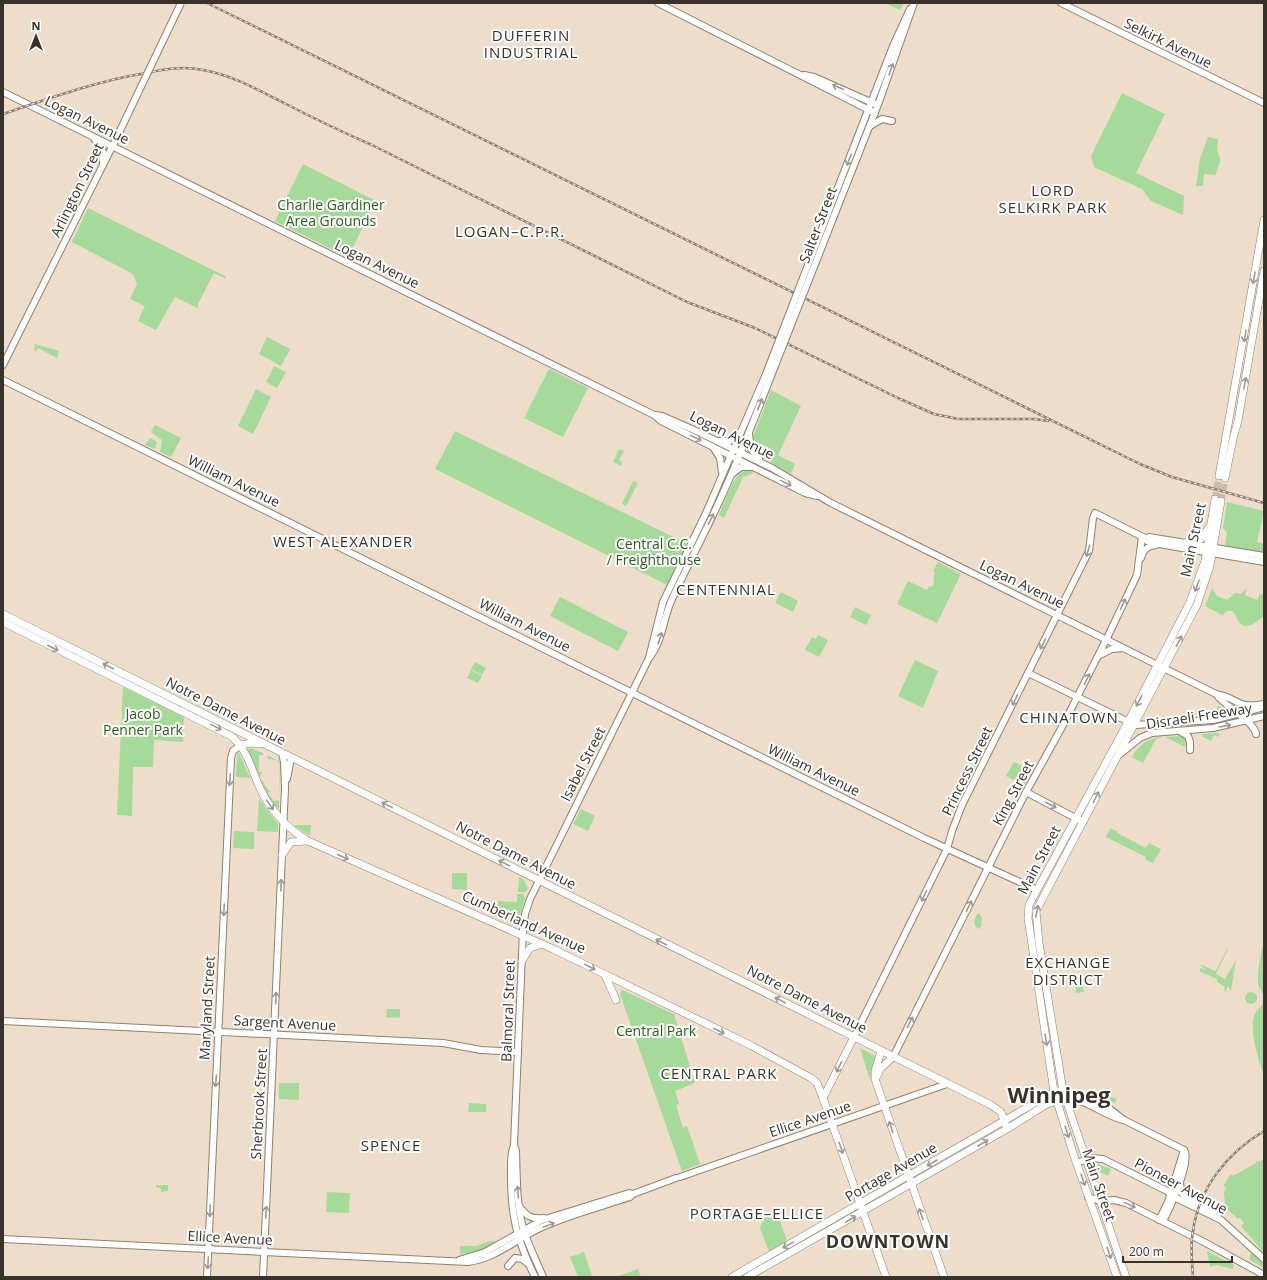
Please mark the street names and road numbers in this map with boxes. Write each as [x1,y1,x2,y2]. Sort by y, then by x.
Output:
street label: Selkirk Avenue [1121,13,1215,72]
street label: Logan Avenue [42,91,133,148]
street label: Arlington Street [46,140,108,240]
street label: Salter Street [794,184,841,266]
street label: Logan Avenue [332,235,423,292]
street label: Logan Avenue [687,406,778,463]
street label: William Avenue [185,450,284,511]
street label: Main Street [1175,501,1210,579]
street label: Logan Avenue [977,555,1068,612]
street label: William Avenue [476,593,574,656]
street label: Notre Dame Avenue [163,672,290,749]
street label: Disraeli Freeway [1145,698,1254,733]
street label: Isabel Street [556,723,609,804]
street label: Princess Street [937,723,996,819]
street label: William Avenue [765,739,864,800]
street label: King Street [987,757,1038,829]
street label: Notre Dame Avenue [453,816,580,893]
street label: Main Street [1013,822,1065,897]
street label: Cumberland Avenue [459,886,589,957]
street label: Maryland Street [194,955,219,1061]
street label: Balmoral Street [496,960,519,1062]
street label: Notre Dame Avenue [744,960,871,1037]
street label: Sargent Avenue [233,1010,337,1035]
street label: Sherbrook Street [246,1048,271,1160]
street label: Ellice Avenue [766,1096,853,1141]
street label: Portage Avenue [841,1137,940,1206]
street label: Main Street [1078,1146,1121,1224]
street label: Pioneer Avenue [1131,1153,1231,1218]
street label: Ellice Avenue [187,1226,273,1249]

